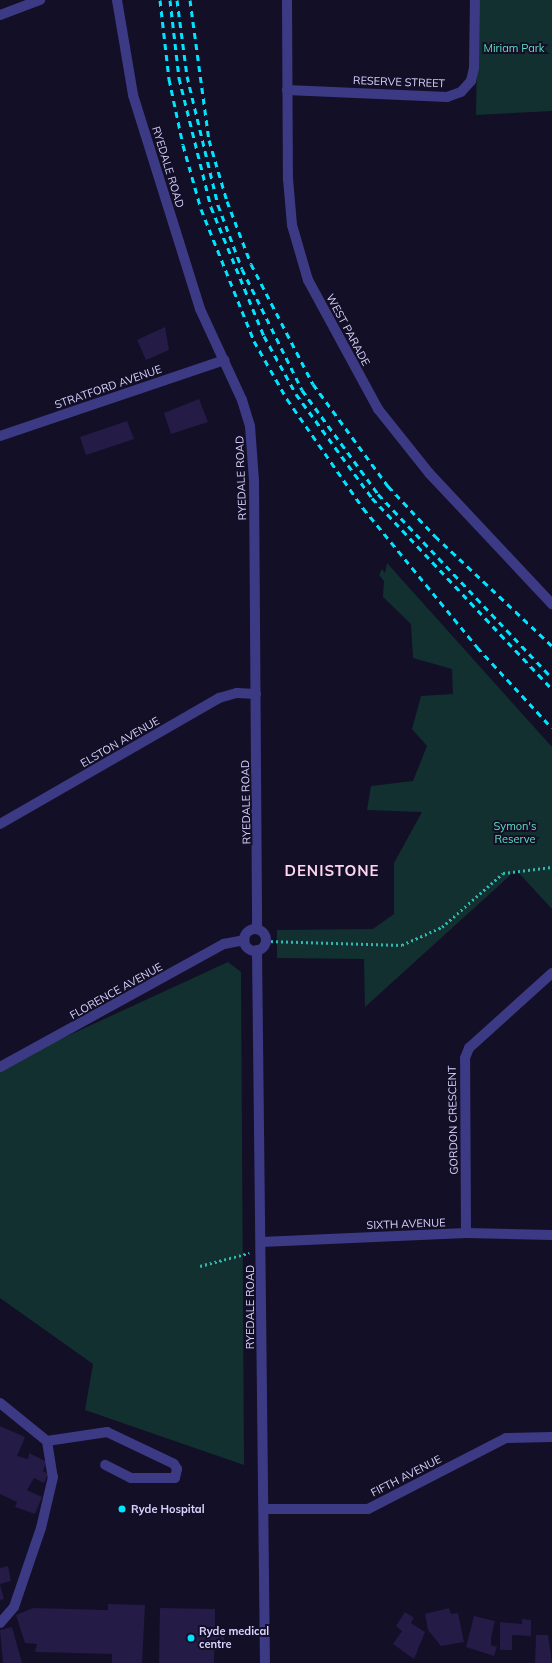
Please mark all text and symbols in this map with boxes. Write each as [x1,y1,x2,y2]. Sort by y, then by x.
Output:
park label: Miriam Park [484,41,544,55]
street label: RESERVE STREET [353,74,445,90]
street label: RYEDALE ROAD [149,125,187,209]
street label: WEST PARADE [324,292,372,368]
street label: STRATFORD AVENUE [53,362,163,412]
street label: RYEDALE ROAD [233,436,249,520]
street label: ELSTON AVENUE [78,714,162,770]
street label: RYEDALE ROAD [239,760,253,844]
park label: Symon's Reserve [494,820,536,846]
district label: DENISTONE [284,862,380,880]
street label: FLORENCE AVENUE [67,960,165,1022]
street label: GORDON CRESCENT [445,1065,461,1175]
street label: SIXTH AVENUE [366,1216,446,1232]
street label: RYEDALE ROAD [243,1265,257,1349]
street label: FIFTH AVENUE [368,1453,444,1499]
place label: Ryde Hospital [131,1502,205,1516]
marker: Ryde Hospital [116,1503,128,1515]
place label: Ryde medical centre [199,1625,269,1651]
marker: Ryde medical centre [186,1633,196,1643]

